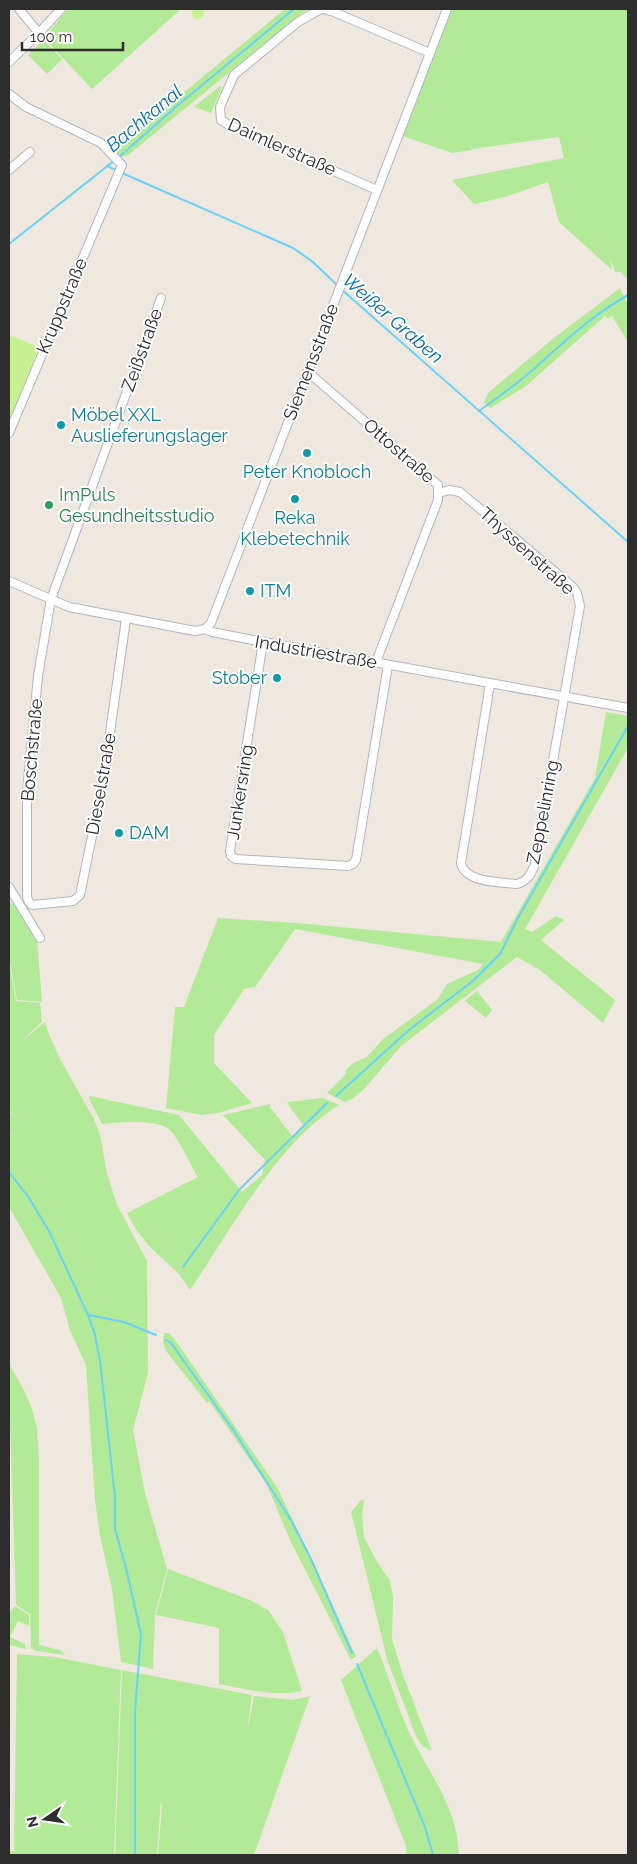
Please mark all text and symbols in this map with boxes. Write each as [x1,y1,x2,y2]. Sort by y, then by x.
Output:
scale bar [22,20,124,52]
text: 100 m [30,28,72,46]
water label: Bachkanal [101,80,187,156]
street label: Daimlerstraße [225,113,340,180]
street label: Kruppstraße [32,254,91,357]
water label: Weißer Graben [338,268,448,368]
street label: Siemensstraße [279,300,343,423]
street label: Zeißstraße [117,305,166,394]
place label: Möbel XXL Auslieferungslager [71,404,229,446]
street label: Ottostraße [359,414,440,488]
marker: Möbel XXL Auslieferungslager [55,419,67,431]
marker: Peter Knobloch [301,447,313,459]
place label: Peter Knobloch [243,461,371,482]
place label: ImPuls Gesundheitsstudio [59,484,215,526]
marker: Reka Klebetechnik [289,493,301,505]
marker: ImPuls Gesundheitsstudio [43,499,55,511]
street label: Thyssenstraße [476,503,579,599]
place label: Reka Klebetechnik [240,507,350,549]
place label: ITM [260,580,291,601]
marker: ITM [244,585,256,597]
street label: Industriestraße [253,630,379,673]
place label: Stober [212,667,268,688]
marker: Stober [271,672,283,684]
street label: Boschstraße [17,697,46,802]
street label: Dieselstraße [81,731,120,836]
street label: Junkersring [222,743,257,841]
street label: Zeppelinring [522,758,563,866]
place label: DAM [129,822,169,843]
marker: DAM [113,827,125,839]
north arrow [20,1794,70,1844]
text: N [23,1815,41,1829]

